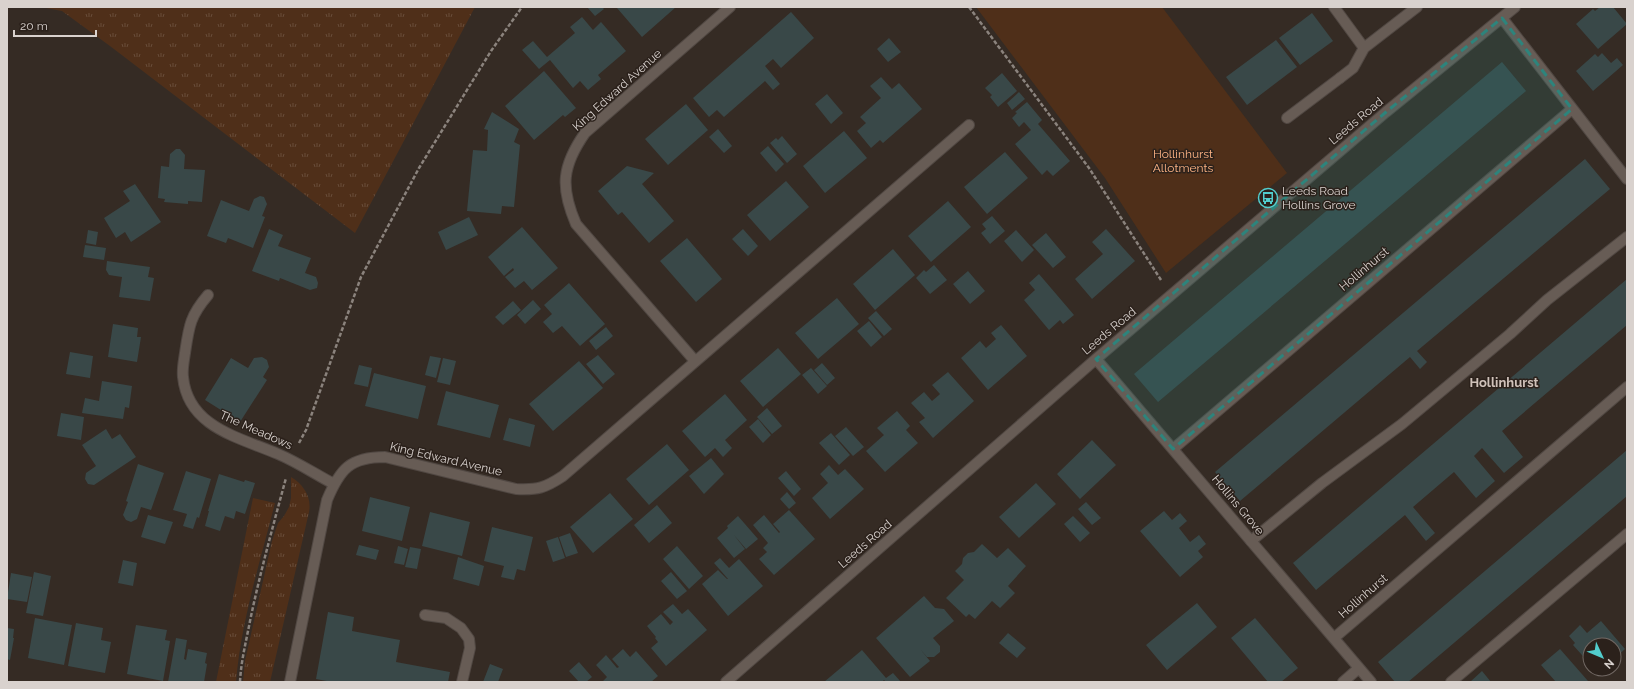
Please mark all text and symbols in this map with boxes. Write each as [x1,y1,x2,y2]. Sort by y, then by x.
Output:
scale bar [14,12,96,38]
text: 20 m [20,19,48,33]
street label: King Edward Avenue [570,46,664,134]
street label: Leeds Road [1326,94,1386,148]
park label: Hollinhurst Allotments [1153,147,1213,175]
place label: Leeds Road Hollins Grove [1282,184,1356,212]
bus stop icon: Leeds Road Hollins Grove [1257,187,1279,209]
street label: Hollinhurst [1336,244,1392,294]
street label: Leeds Road [1079,304,1139,358]
district label: Hollinhurst [1469,375,1539,390]
street label: The Meadows [217,408,295,452]
street label: King Edward Avenue [388,439,504,479]
street label: Hollins Grove [1209,472,1267,538]
street label: Leeds Road [835,517,895,571]
street label: Hollinhurst [1336,571,1390,621]
north arrow [1582,637,1622,677]
text: N [1601,656,1616,671]

